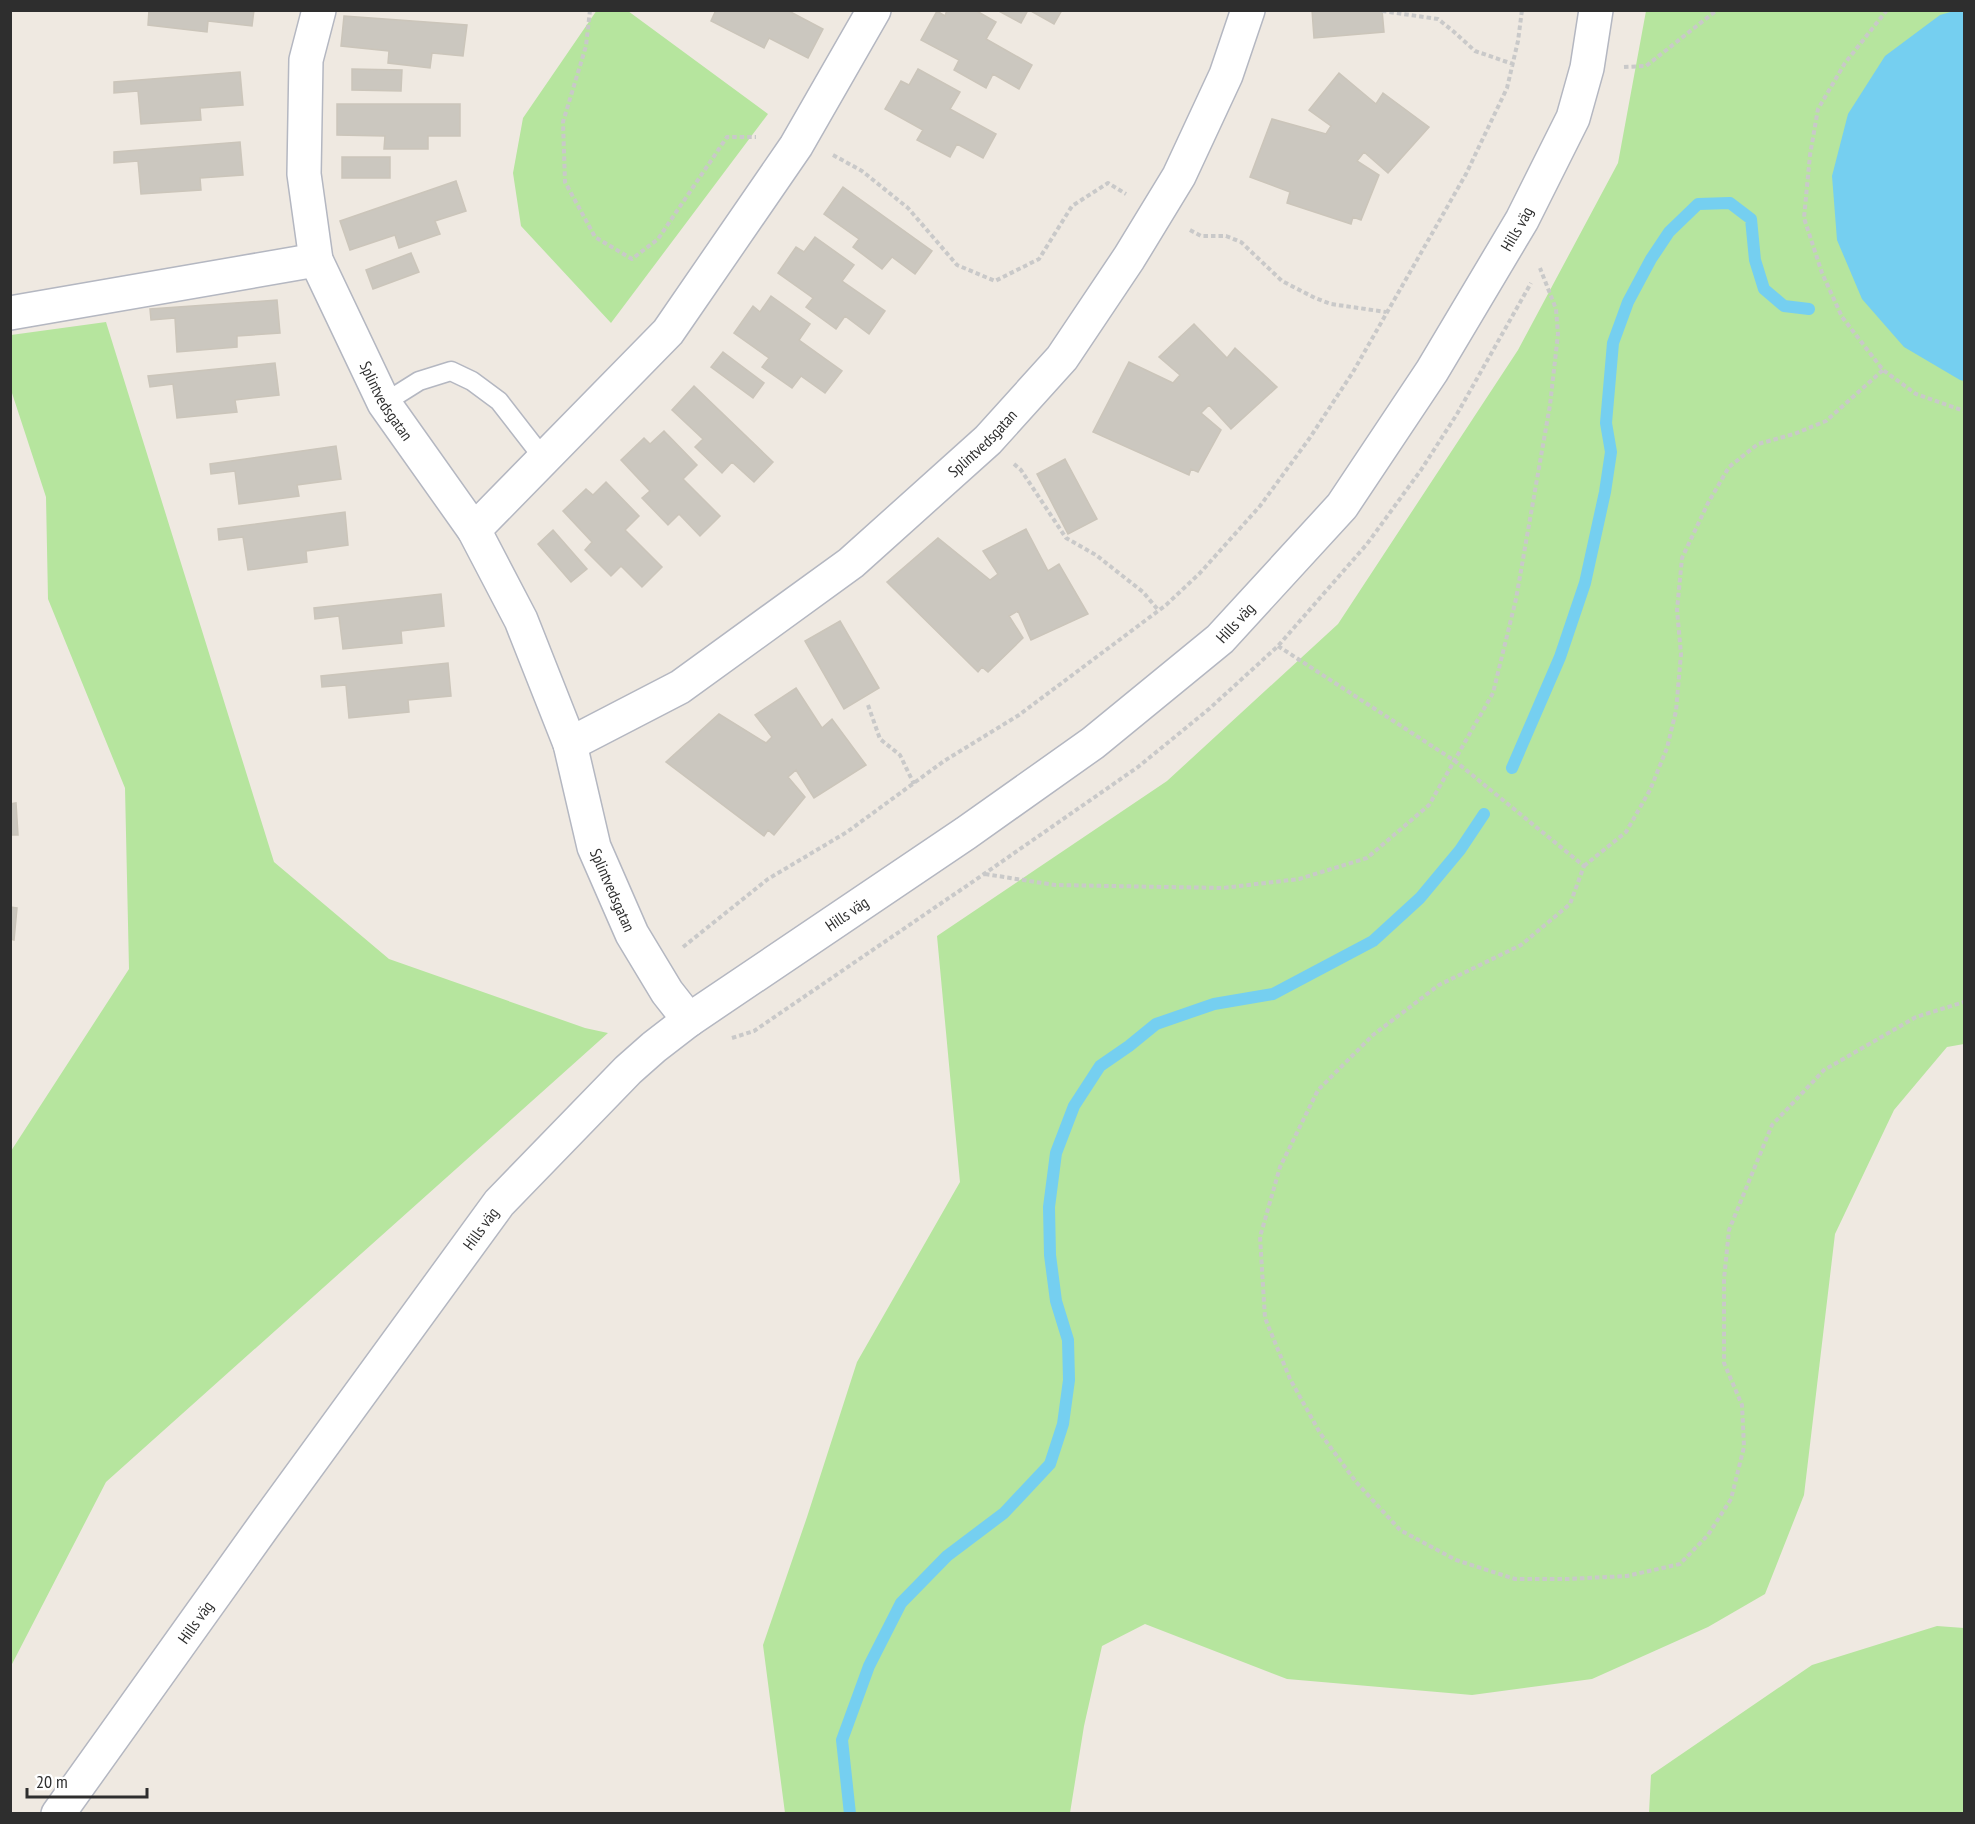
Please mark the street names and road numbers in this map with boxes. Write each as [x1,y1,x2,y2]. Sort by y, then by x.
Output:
street label: Hills väg [1496,203,1537,254]
street label: Splintvedsgatan [356,358,417,444]
street label: Splintvedsgatan [944,405,1021,481]
street label: Hills väg [1212,598,1259,647]
street label: Splintvedsgatan [586,845,640,935]
street label: Hills väg [821,892,872,935]
street label: Hills väg [458,1203,503,1254]
street label: Hills väg [173,1597,217,1647]

